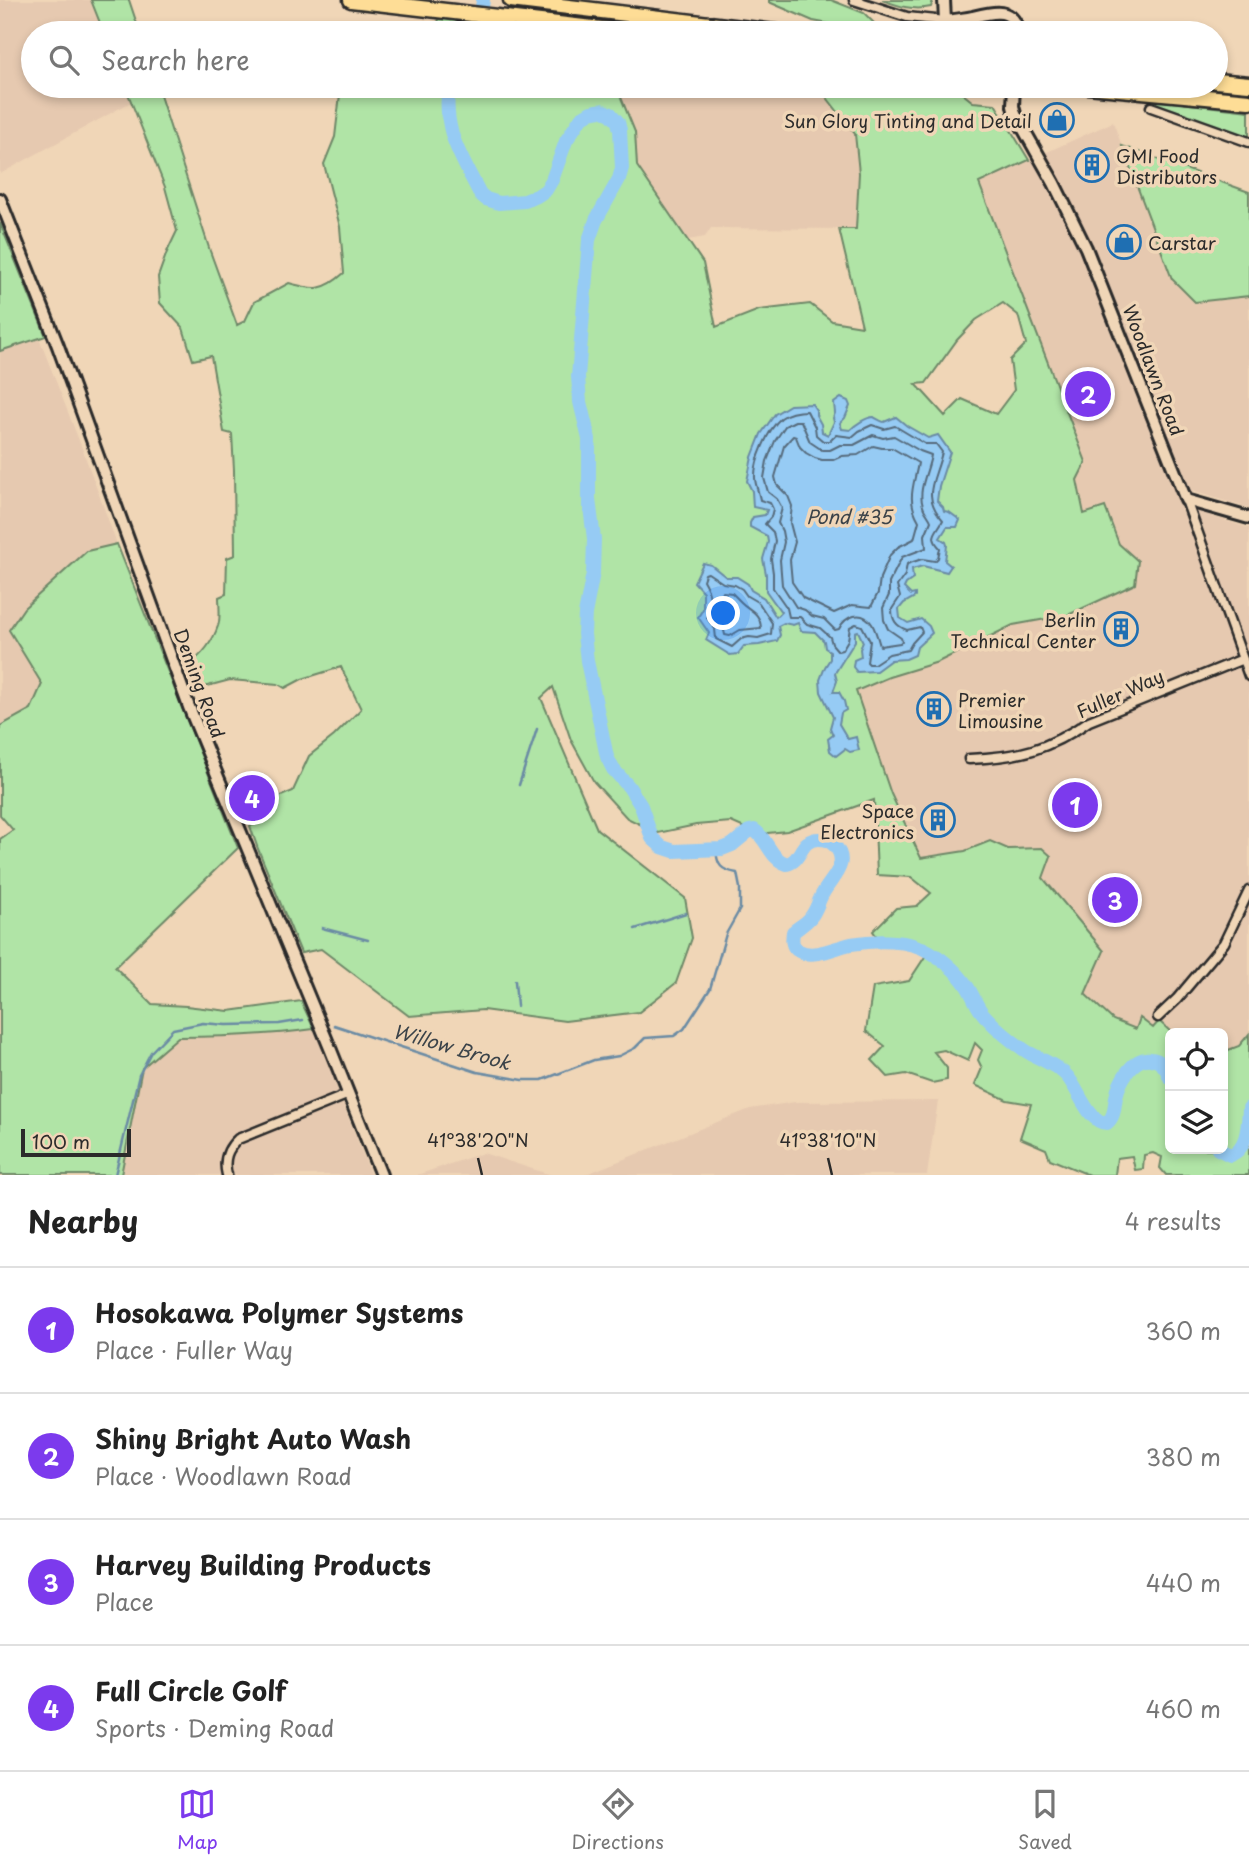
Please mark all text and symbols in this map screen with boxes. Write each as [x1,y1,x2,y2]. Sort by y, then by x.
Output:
search box [21,21,1228,98]
text: Search here [101,40,250,79]
icon: search [45,41,83,79]
shop icon: Sun Glory Tinting and Detail [1038,101,1076,139]
place label: Sun Glory Tinting and Detail [784,107,1032,134]
place label: GMI Food Distributors [1116,142,1217,190]
building icon: GMI Food Distributors [1073,146,1111,184]
shop icon: Carstar [1105,223,1143,261]
place label: Carstar [1148,229,1217,256]
street label: Woodlawn Road [1117,301,1191,439]
pin: 2 [1065,368,1111,420]
water label: Pond #35 [806,502,895,530]
your location [706,596,740,630]
place label: Berlin Technical Center [951,606,1097,654]
building icon: Berlin Technical Center [1102,610,1140,648]
street label: Deming Road [168,624,232,742]
street label: Fuller Way [1072,662,1168,724]
place label: Premier Limousine [958,686,1043,734]
building icon: Premier Limousine [915,690,953,728]
pin: 4 [229,772,275,824]
pin: 1 [1052,779,1098,831]
place label: Space Electronics [820,797,914,845]
building icon: Space Electronics [919,801,957,839]
pin: 3 [1092,874,1138,926]
water label: Willow Brook [390,1016,515,1076]
map controls [1165,1028,1228,1154]
button: locate [1165,1028,1228,1091]
button: layers [1165,1091,1228,1154]
scale bar [21,1126,131,1158]
text: 41°38'20"N [427,1126,529,1153]
text: 41°38'10"N [780,1126,876,1153]
text: 100 m [32,1127,90,1155]
text: Nearby [28,1198,138,1243]
text: 4 results [1125,1203,1221,1238]
text: Hosokawa Polymer Systems [95,1293,463,1332]
text: 1 [46,1313,57,1348]
text: 360 m [1146,1313,1221,1348]
text: Place · Fuller Way [95,1332,293,1367]
text: Shiny Bright Auto Wash [95,1419,411,1458]
text: 2 [43,1439,59,1474]
text: 380 m [1146,1439,1221,1474]
text: Place · Woodlawn Road [95,1458,352,1493]
text: Harvey Building Products [95,1545,431,1584]
text: 3 [43,1565,59,1600]
text: 440 m [1146,1565,1221,1600]
text: Place [95,1584,154,1619]
text: Full Circle Golf [95,1671,286,1710]
text: 4 [43,1691,59,1726]
text: 460 m [1146,1691,1221,1726]
text: Sports · Deming Road [95,1710,334,1745]
tab: Map [177,1785,218,1855]
tab: Directions [572,1785,664,1855]
tab: Saved [1018,1785,1072,1855]

